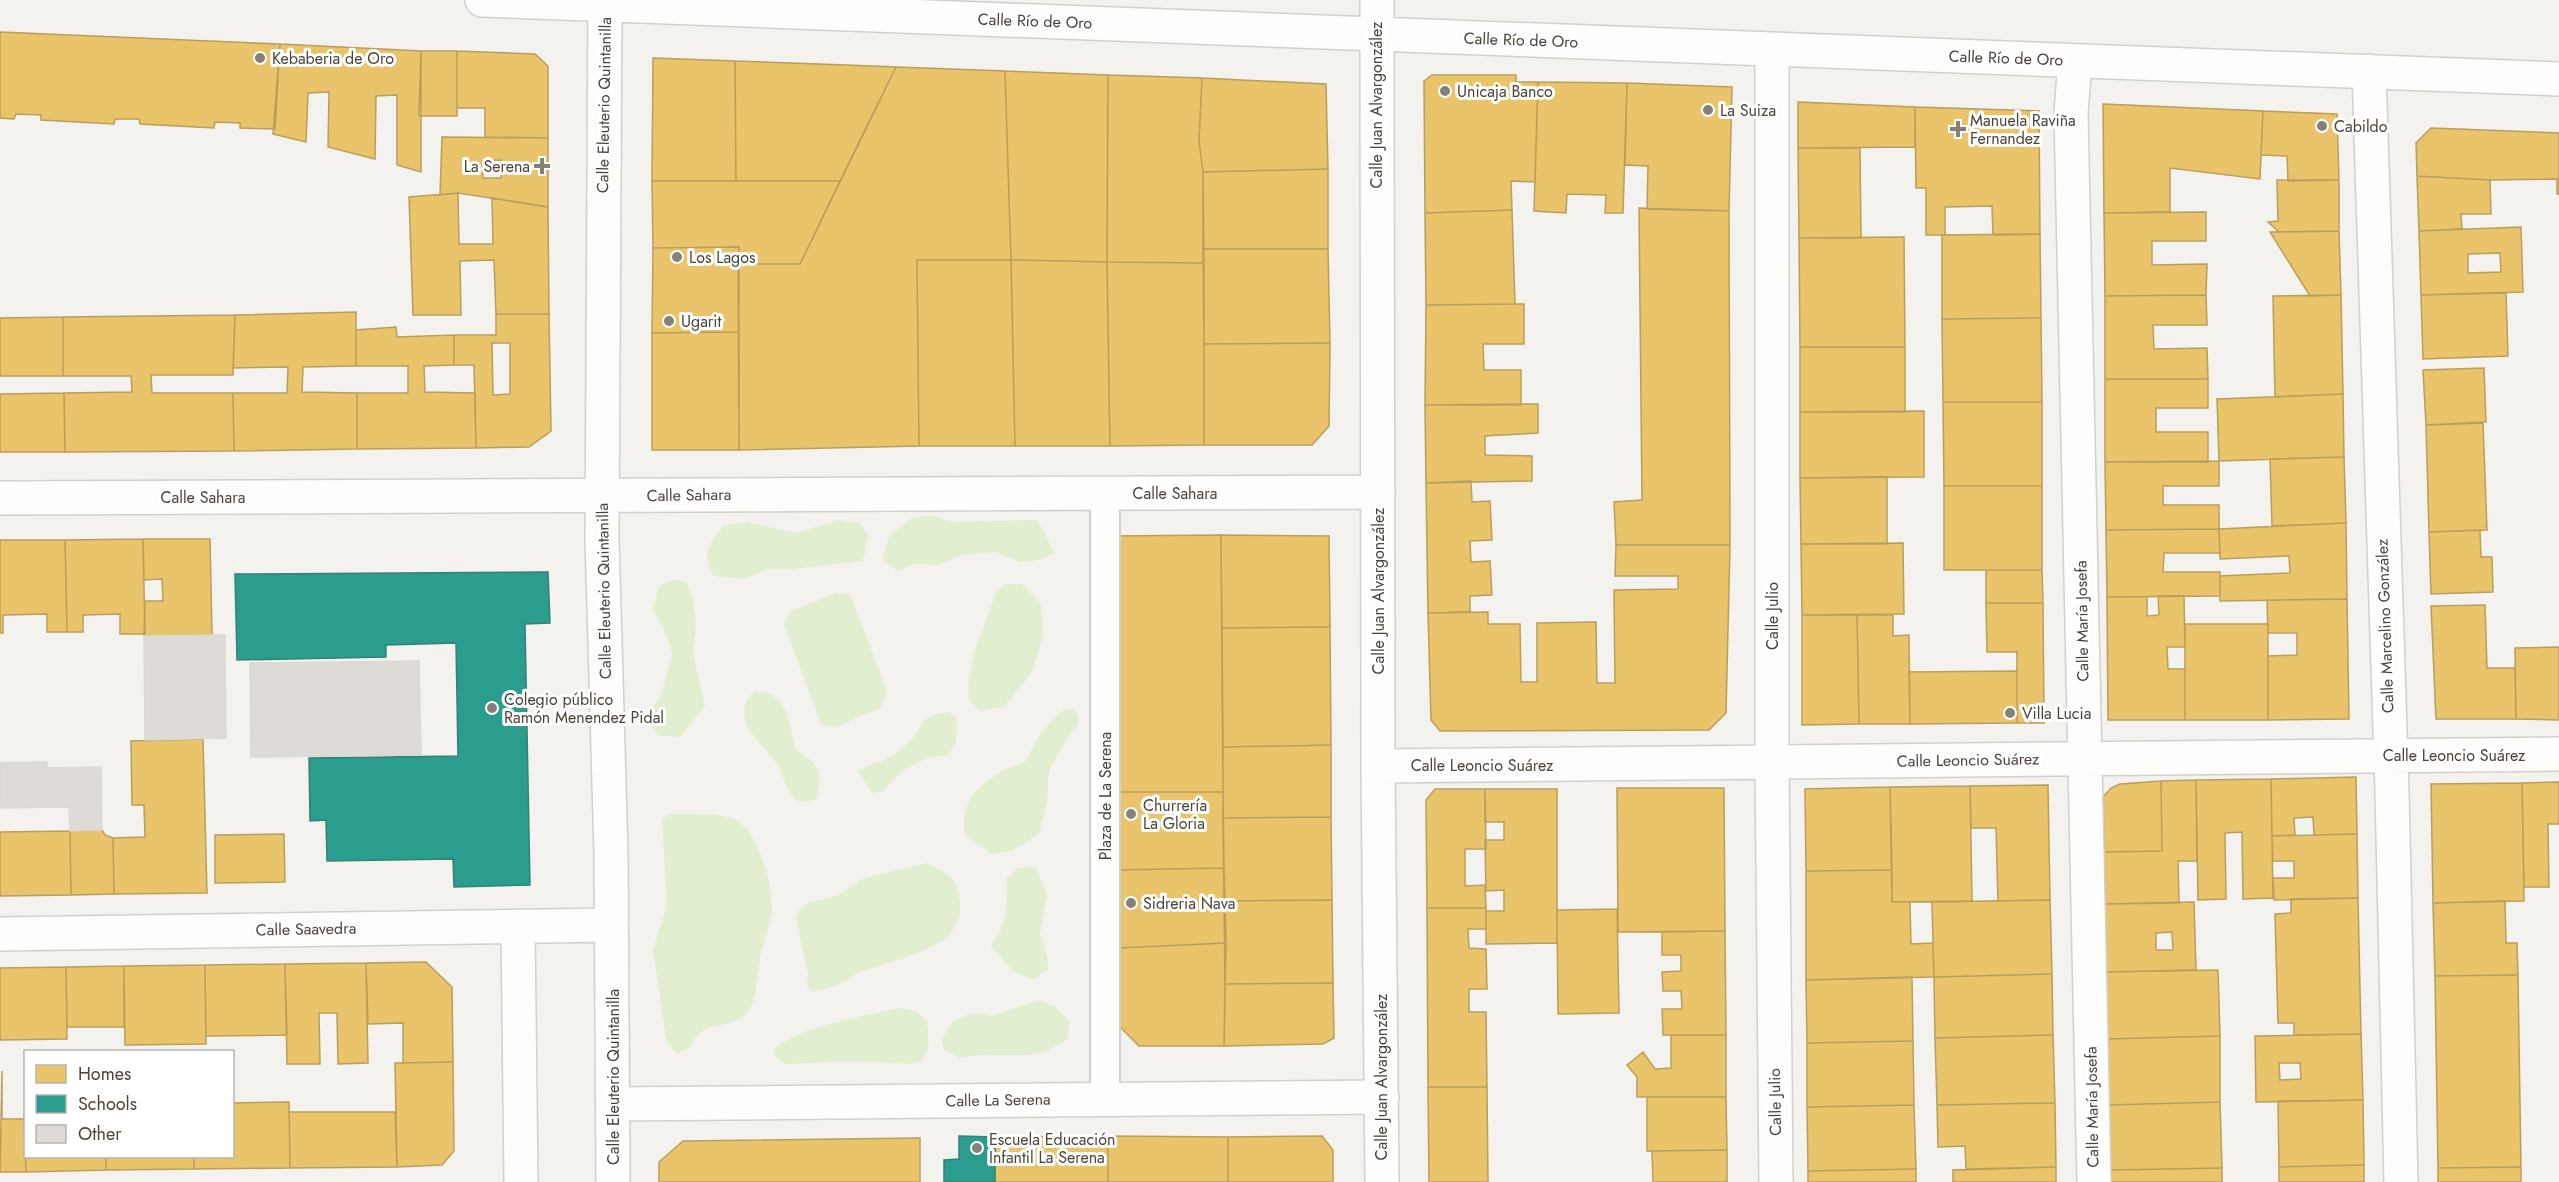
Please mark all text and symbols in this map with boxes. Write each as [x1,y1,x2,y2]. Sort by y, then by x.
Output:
street label: Calle Río de Oro [977,8,1093,35]
street label: Calle Eleuterio Quintanilla [591,17,617,193]
street label: Calle Juan Alvargonzález [1365,21,1388,188]
street label: Calle Río de Oro [1463,27,1579,54]
street label: Calle Río de Oro [1948,45,2064,72]
place label: Kebaberia de Oro [272,47,394,70]
marker: Kebaberia de Oro [253,51,267,65]
place label: Unicaja Banco [1457,80,1553,103]
marker: Unicaja Banco [1438,84,1452,98]
place label: La Suiza [1720,99,1776,122]
marker: La Suiza [1701,103,1715,117]
place label: Manuela Raviña Fernandez [1970,109,2076,150]
place label: Cabildo [2334,115,2388,138]
marker: Cabildo [2315,119,2329,133]
marker: Manuela Raviña Fernandez [1951,122,1965,136]
place label: La Serena [464,155,530,178]
marker: La Serena [535,159,549,173]
place label: Los Lagos [689,246,755,269]
marker: Los Lagos [670,250,684,264]
place label: Ugarit [681,310,721,333]
marker: Ugarit [662,314,676,328]
street label: Calle Sahara [1133,482,1217,505]
street label: Calle Sahara [646,483,732,507]
street label: Calle Sahara [161,486,245,509]
street label: Calle Eleuterio Quintanilla [591,503,617,679]
street label: Calle Juan Alvargonzález [1367,507,1390,674]
street label: Calle Marcelino González [2370,538,2400,714]
street label: Calle María Josefa [2069,560,2095,682]
street label: Calle Julio [1761,582,1784,650]
place label: Colegio público Ramón Menendez Pidal [504,688,664,729]
marker: Colegio público Ramón Menendez Pidal [485,701,499,715]
place label: Villa Lucia [2022,702,2091,725]
marker: Villa Lucia [2003,706,2017,720]
street label: Plaza de La Serena [1094,732,1117,860]
street label: Calle Leoncio Suárez [2383,744,2526,767]
street label: Calle Leoncio Suárez [1897,747,2040,773]
street label: Calle Leoncio Suárez [1411,754,1554,777]
place label: Churrería La Gloria [1143,794,1207,835]
marker: Churrería La Gloria [1124,807,1138,821]
place label: Sidreria Nava [1143,892,1235,915]
marker: Sidreria Nava [1124,896,1138,910]
street label: Calle Saavedra [256,917,356,941]
street label: Calle Eleuterio Quintanilla [602,989,625,1165]
street label: Calle Juan Alvargonzález [1370,993,1393,1160]
street label: Calle María Josefa [2079,1046,2105,1168]
legend [24,1050,234,1158]
text: Homes [78,1061,131,1087]
street label: Calle Julio [1763,1068,1787,1136]
street label: Calle La Serena [945,1088,1051,1112]
text: Schools [78,1091,137,1117]
text: Other [78,1121,122,1147]
place label: Escuela Educación Infantil La Serena [989,1128,1115,1169]
marker: Escuela Educación Infantil La Serena [970,1141,984,1155]

